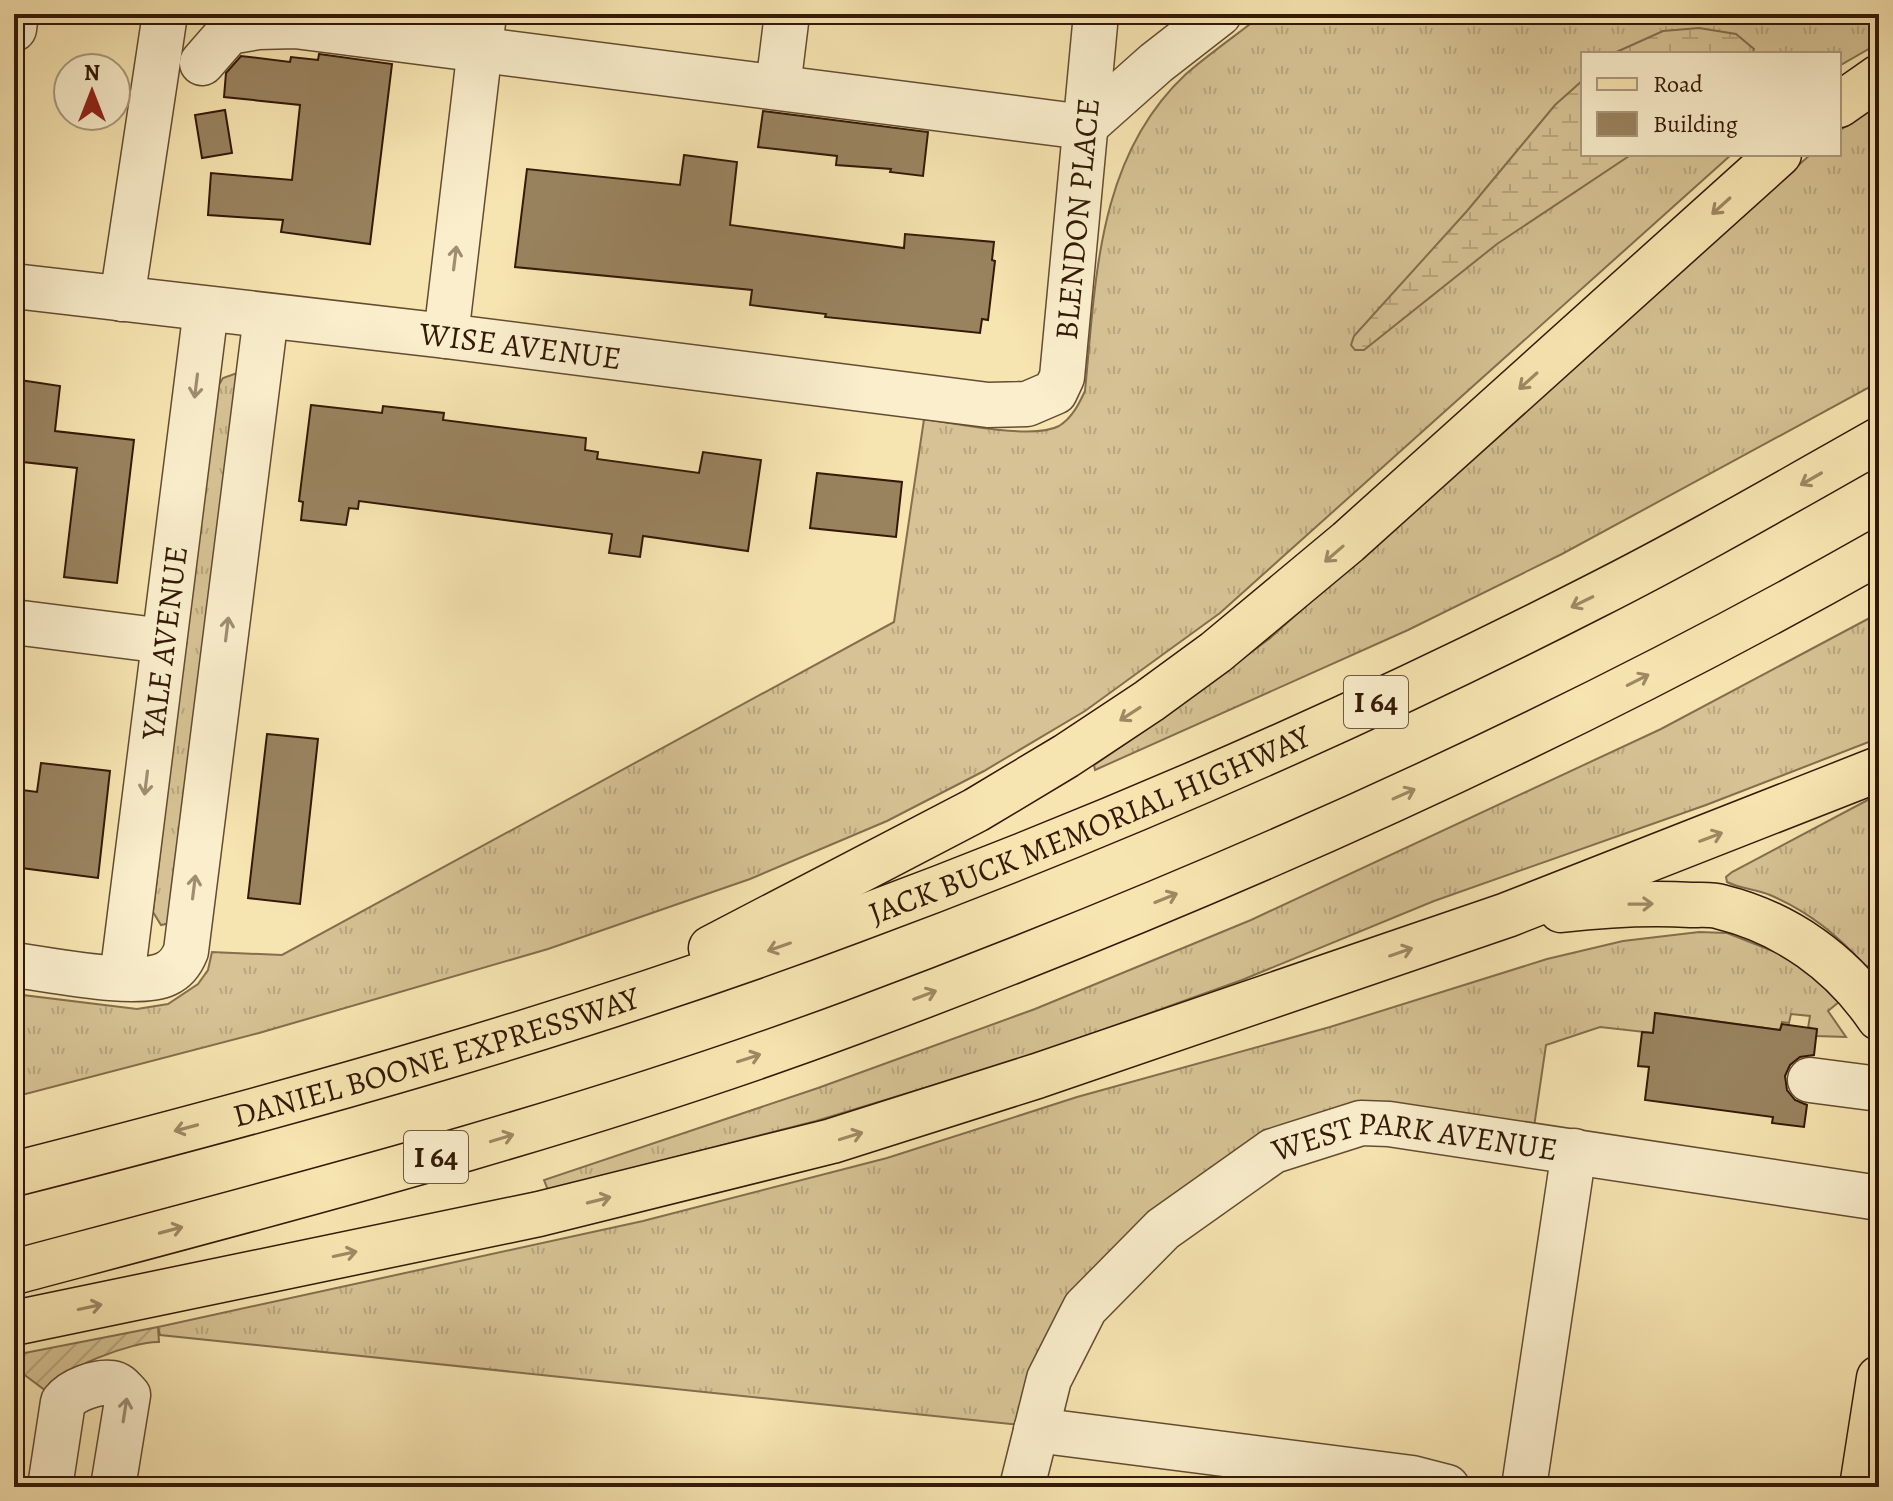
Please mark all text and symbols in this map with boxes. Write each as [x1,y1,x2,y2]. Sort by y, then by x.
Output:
north arrow [52,52,132,132]
legend [1581,52,1841,156]
text: N [84,58,100,88]
text: Road [1653,68,1703,100]
street label: BLENDON PLACE [1044,96,1110,342]
text: Building [1653,108,1738,140]
one-way arrow [1711,197,1731,215]
one-way arrow [448,246,463,271]
street label: WISE AVENUE [416,311,624,380]
one-way arrow [1518,371,1538,390]
one-way arrow [188,373,203,398]
one-way arrow [1800,471,1823,487]
street label: YALE AVENUE [130,543,198,743]
one-way arrow [1324,545,1344,563]
one-way arrow [1571,595,1595,610]
one-way arrow [220,617,235,642]
one-way arrow [1626,672,1650,688]
road number: I 64 [1344,676,1408,728]
one-way arrow [1119,706,1141,722]
street label: JACK BUCK MEMORIAL HIGHWAY [862,714,1318,935]
one-way arrow [139,769,154,796]
one-way arrow [1391,785,1416,800]
one-way arrow [1698,829,1723,843]
one-way arrow [187,874,202,901]
one-way arrow [1153,890,1178,904]
one-way arrow [1627,896,1654,912]
one-way arrow [766,940,791,955]
one-way arrow [1388,944,1413,958]
street label: DANIEL BOONE EXPRESSWAY [228,975,646,1138]
one-way arrow [912,986,937,1001]
one-way arrow [737,1049,762,1064]
street label: WEST PARK AVENUE [1265,1101,1561,1172]
one-way arrow [173,1122,199,1137]
one-way arrow [838,1127,863,1142]
one-way arrow [489,1130,514,1144]
road number: I 64 [404,1131,468,1183]
one-way arrow [586,1191,611,1206]
one-way arrow [157,1222,183,1237]
one-way arrow [332,1246,357,1261]
one-way arrow [77,1299,103,1314]
one-way arrow [118,1398,133,1423]

